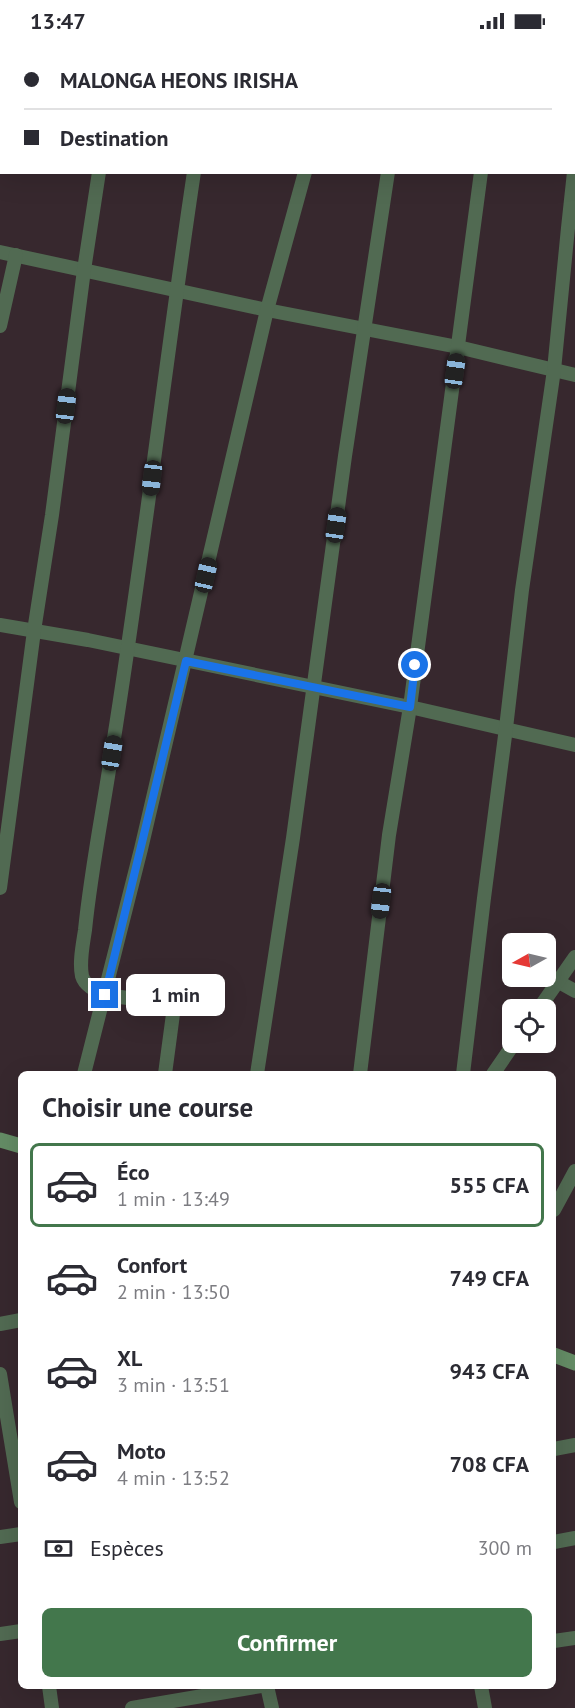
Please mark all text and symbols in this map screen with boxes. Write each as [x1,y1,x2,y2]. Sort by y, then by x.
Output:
text: 13:47 [30,7,86,35]
text: MALONGA HEONS IRISHA [60,66,298,94]
text: Destination [60,124,169,152]
car [444,352,466,390]
car [55,387,77,425]
car [141,459,163,497]
car [325,506,347,544]
car [193,555,219,595]
route start [401,651,428,678]
car [100,734,124,772]
car [370,882,392,920]
north arrow [502,933,556,987]
map controls [502,933,556,1053]
callout: 1 min [126,974,225,1016]
route end [91,981,118,1008]
text: 1 min [151,982,200,1008]
button: locate [502,999,556,1053]
text: Choisir une course [42,1090,253,1124]
icon: car [45,1158,99,1212]
text: Éco [117,1158,149,1186]
text: 555 CFA [450,1171,529,1199]
text: 1 min · 13:49 [117,1186,230,1212]
icon: car [45,1251,99,1305]
text: Confort [117,1251,187,1279]
text: 749 CFA [450,1264,529,1292]
text: 2 min · 13:50 [117,1279,230,1305]
icon: car [45,1344,99,1398]
text: XL [117,1344,142,1372]
text: 943 CFA [450,1357,529,1385]
text: 3 min · 13:51 [117,1372,230,1398]
icon: car [45,1437,99,1491]
text: Moto [117,1437,166,1465]
text: 708 CFA [450,1450,529,1478]
text: 4 min · 13:52 [117,1465,230,1491]
icon: cash [42,1532,75,1565]
text: Espèces [90,1534,164,1562]
text: 300 m [478,1535,532,1561]
button: Confirmer [42,1608,532,1677]

